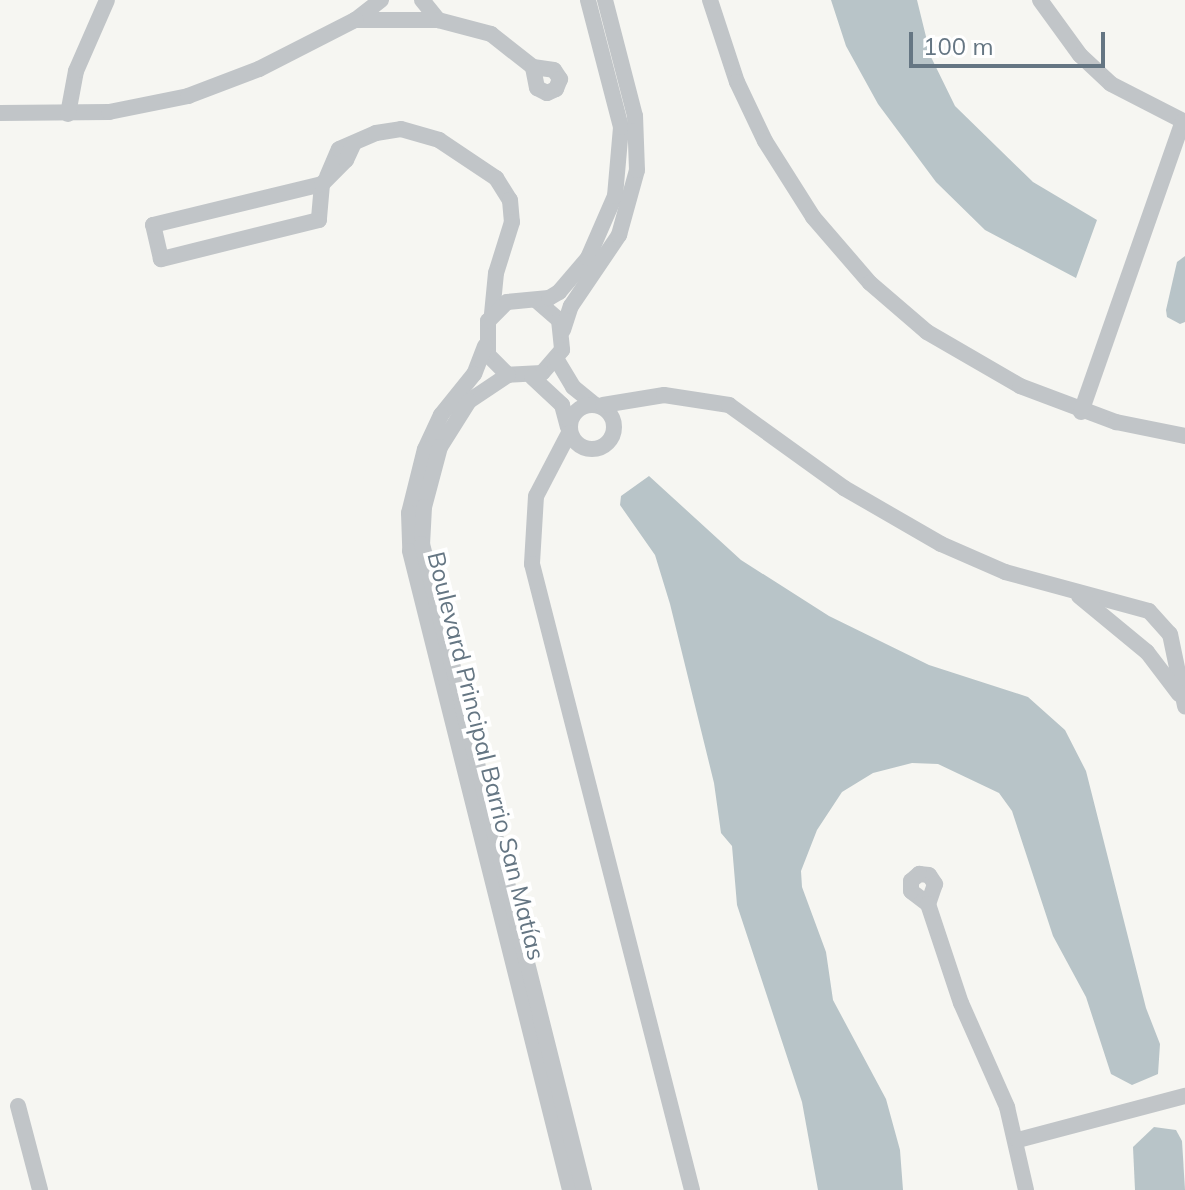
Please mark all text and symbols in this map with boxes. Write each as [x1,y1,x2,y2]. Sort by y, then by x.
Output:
scale bar [913,16,1109,66]
text: 100 m [923,31,994,61]
street label: Boulevard Principal Barrio San Matías [421,549,551,963]

